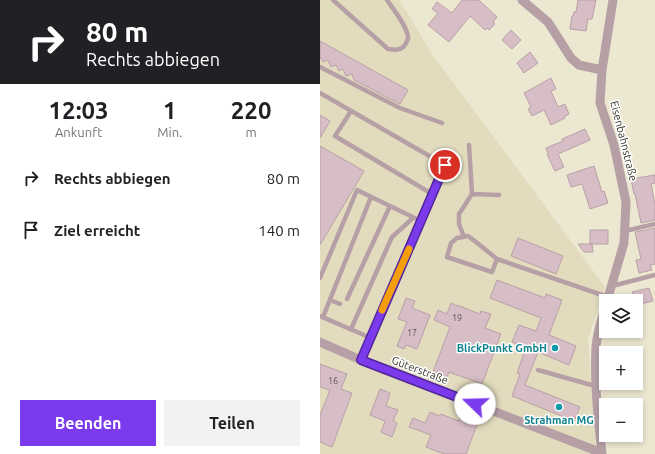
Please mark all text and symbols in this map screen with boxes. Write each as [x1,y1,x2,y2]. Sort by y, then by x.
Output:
icon: right [20,16,72,68]
text: 80 m [86,16,148,47]
text: Rechts abbiegen [86,49,220,69]
text: 12:03 [49,97,109,124]
text: 1 [163,97,177,124]
text: 220 [231,97,271,124]
street label: Eisenbahnstraße [608,100,640,182]
text: Ankunft [55,125,102,139]
text: Min. [157,125,182,139]
text: m [246,125,257,139]
pin [428,148,462,182]
icon: arrive [434,154,456,176]
icon: right [20,167,42,189]
text: Rechts abbiegen [54,170,171,187]
text: 80 m [267,170,300,187]
icon: arrive [20,219,42,241]
text: Ziel erreicht [54,222,140,239]
text: 140 m [258,222,300,239]
map controls [599,294,643,442]
button: layers [599,294,643,338]
house number: 19 [452,313,462,323]
house number: 17 [407,328,417,338]
place label: BlickPunkt GmbH [457,342,547,354]
marker: BlickPunkt GmbH [550,343,560,353]
button: + [599,346,643,390]
street label: Güterstraße [390,354,450,386]
house number: 16 [328,376,338,386]
position arrow [454,383,496,425]
button: − [599,398,643,442]
button: Beenden [20,400,156,446]
button: Teilen [164,400,300,446]
marker: Strahman MG [554,402,564,412]
place label: Strahman MG [524,414,594,426]

